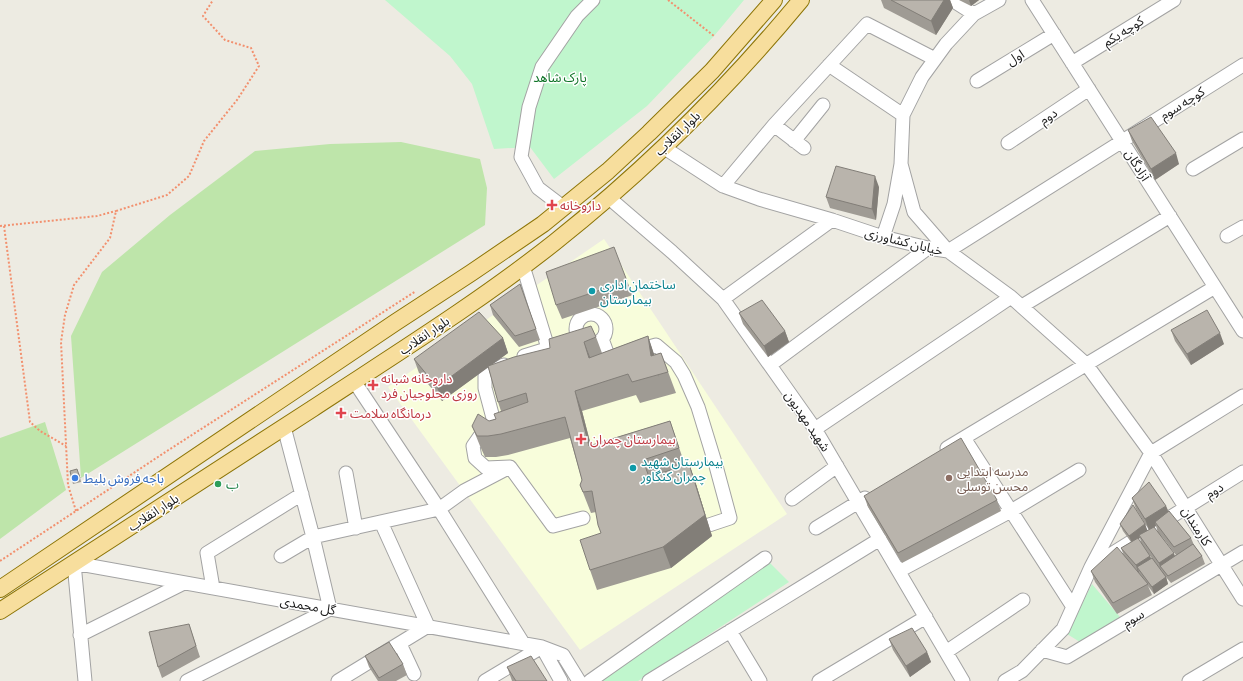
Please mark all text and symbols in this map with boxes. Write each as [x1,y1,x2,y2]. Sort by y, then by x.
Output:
street label: کوچه یکم [1100,13,1149,52]
street label: اول [1004,46,1027,69]
park label: پارک شاهد [533,70,587,87]
street label: کوچه سوم [1157,83,1209,125]
street label: دوم [1036,105,1061,129]
street label: بلوار انقلاب [652,108,704,159]
street label: آزادگان [1121,147,1154,186]
place label: داروخانه [560,198,601,214]
marker: داروخانه [547,200,557,210]
street label: خیابان کشاورزی [863,225,945,259]
place label: ساختمان اداری بیمارستان [600,277,676,308]
marker: ساختمان اداری بیمارستان [587,286,597,296]
street label: بلوار انقلاب [396,313,453,358]
place label: داروخانه شبانه روزی محلوجیان فرد [381,371,477,402]
marker: داروخانه شبانه روزی محلوجیان فرد [368,380,378,390]
street label: شهید مهدیون [781,388,833,455]
place label: درمانگاه سلامت [350,406,431,422]
marker: درمانگاه سلامت [335,407,347,419]
place label: بیمارستان چمران [590,432,676,449]
marker: بیمارستان چمران [575,433,587,445]
place label: بیمارستان شهید چمران کنگاور [640,454,723,486]
marker: بیمارستان شهید چمران کنگاور [628,463,638,473]
place label: مدرسه ابتدایی محسن توسلی [957,464,1029,495]
place label: باجه فروش بلیط [83,471,164,487]
marker: باجه فروش بلیط [70,473,80,483]
marker: مدرسه ابتدایی محسن توسلی [944,473,954,483]
place label: ب [226,477,239,493]
marker: ب [213,479,223,489]
street label: دوم [1203,479,1227,503]
street label: بلوار انقلاب [125,491,182,535]
street label: کارمندان [1178,504,1215,550]
street label: گل محمدی [279,593,338,619]
street label: سوم [1120,606,1148,632]

